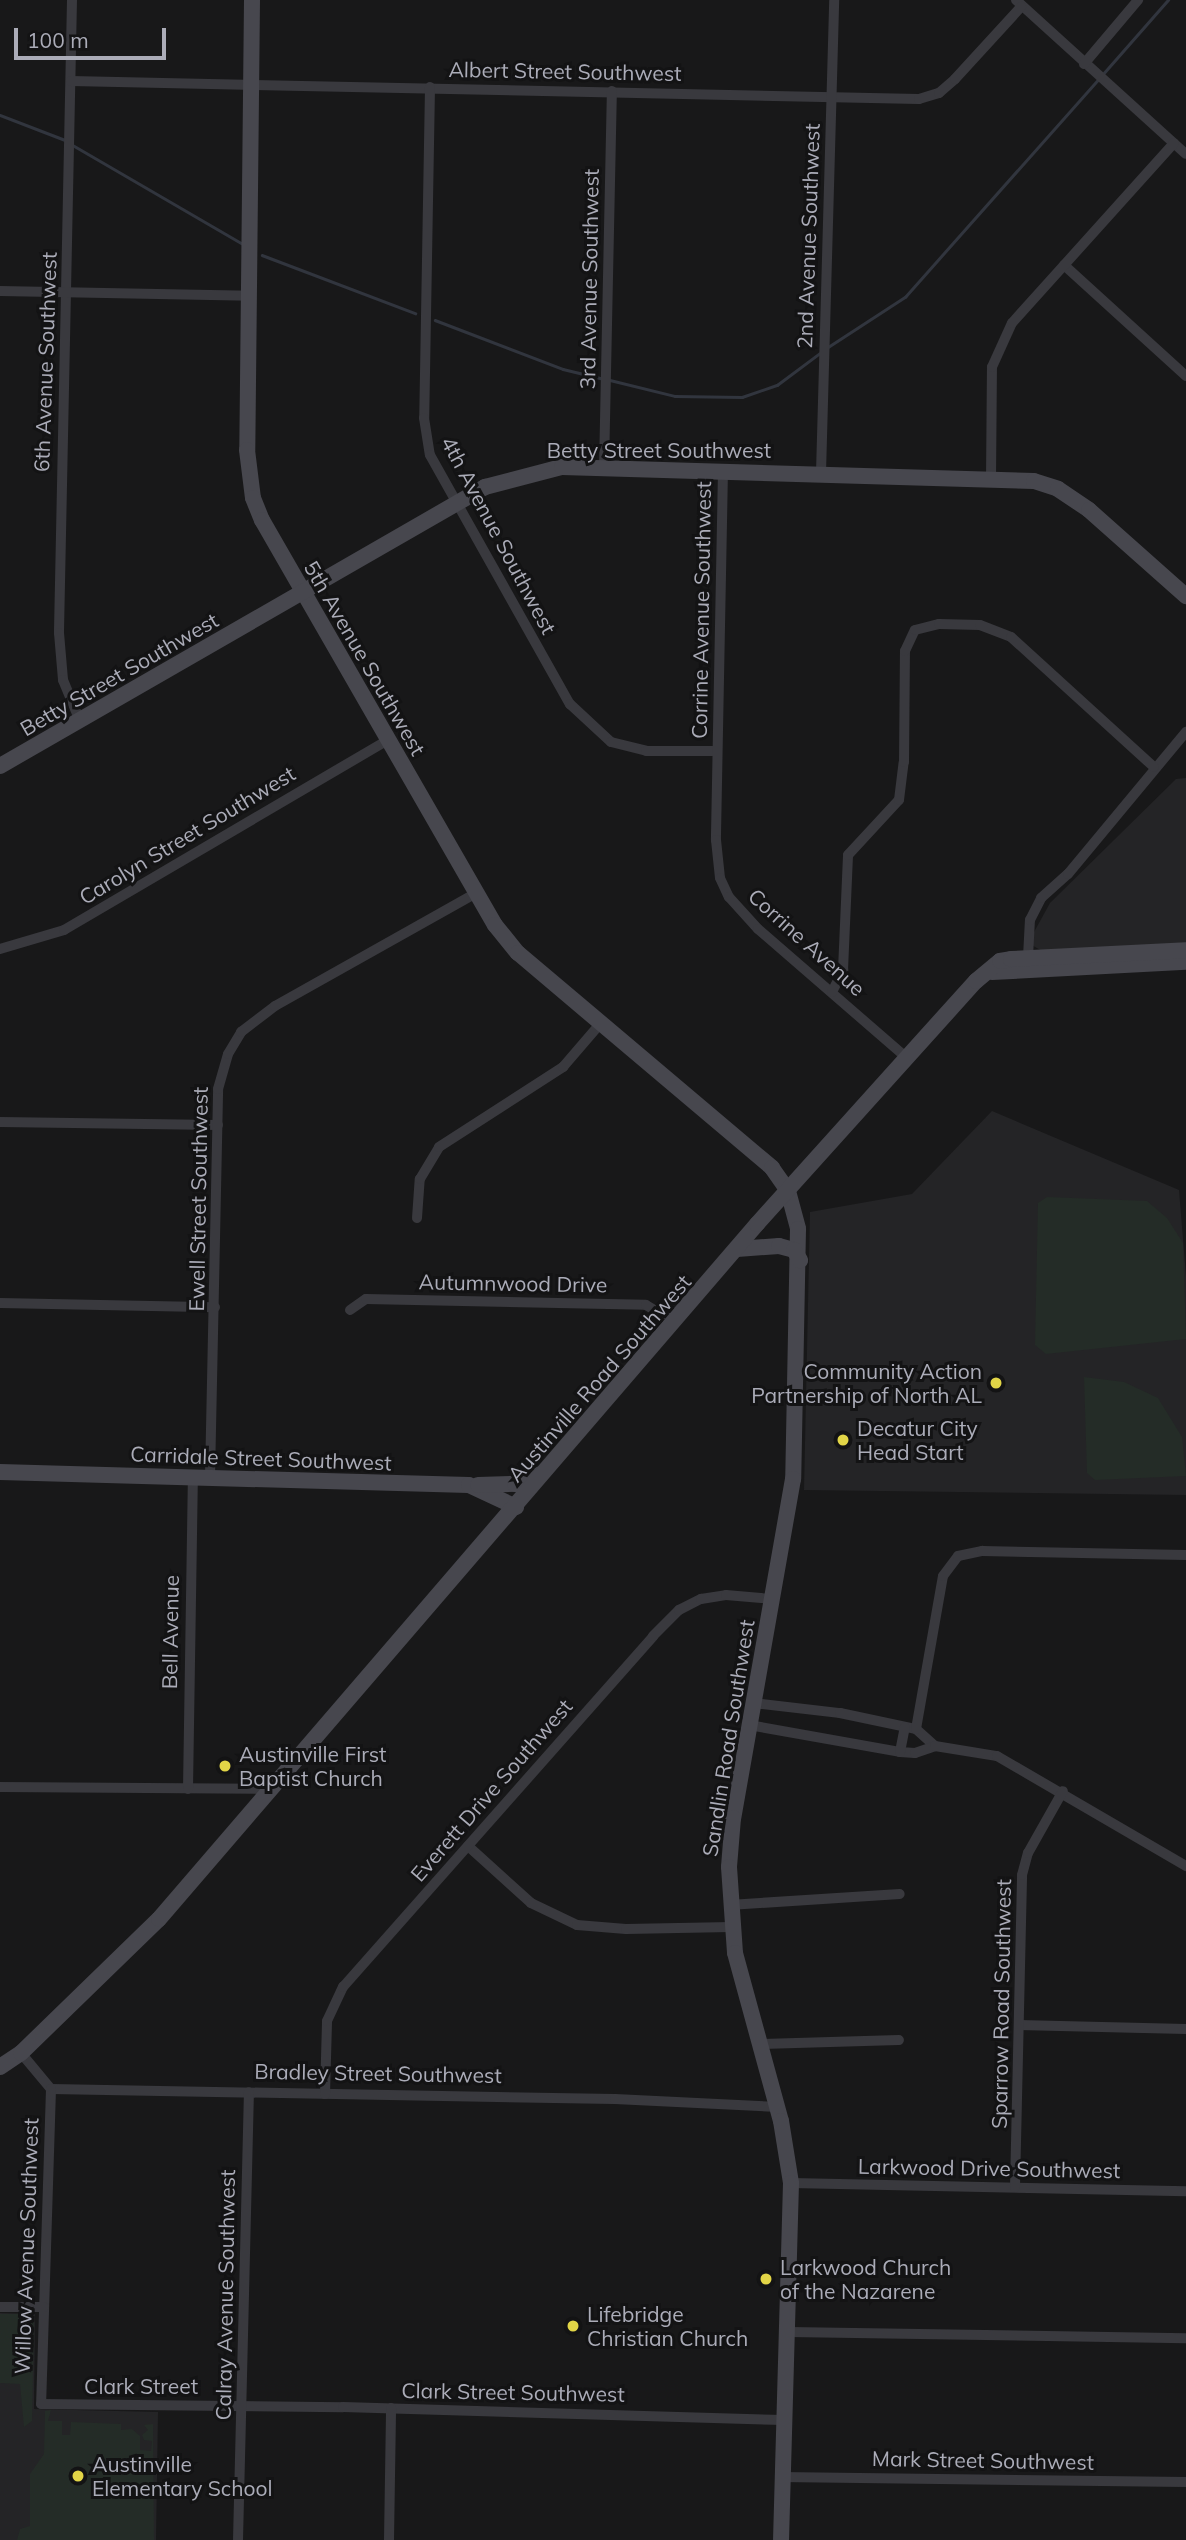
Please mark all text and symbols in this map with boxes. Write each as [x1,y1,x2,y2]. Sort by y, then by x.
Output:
scale bar [18,14,170,58]
text: 100 m [27,27,89,53]
street label: Albert Street Southwest [448,56,682,86]
street label: 2nd Avenue Southwest [791,123,825,349]
street label: 3rd Avenue Southwest [574,168,604,390]
street label: 6th Avenue Southwest [29,251,61,473]
street label: 4th Avenue Southwest [436,432,562,638]
street label: Betty Street Southwest [547,437,771,463]
street label: Corrine Avenue Southwest [686,481,716,739]
street label: 5th Avenue Southwest [299,556,431,760]
street label: Betty Street Southwest [16,607,222,741]
street label: Carolyn Street Southwest [74,760,300,910]
street label: Corrine Avenue [743,883,871,1001]
street label: Ewell Street Southwest [183,1086,213,1312]
street label: Autumnwood Drive [419,1269,607,1297]
street label: Austinville Road Southwest [502,1269,696,1487]
place label: Community Action Partnership of North AL [751,1358,982,1408]
marker: Community Action Partnership of North AL [988,1375,1004,1391]
place label: Decatur City Head Start [857,1415,978,1465]
marker: Decatur City Head Start [835,1432,851,1448]
street label: Carridale Street Southwest [130,1441,392,1475]
street label: Bell Avenue [156,1575,184,1689]
street label: Sandlin Road Southwest [697,1618,759,1858]
street label: Everett Drive Southwest [405,1694,577,1886]
place label: Austinville First Baptist Church [239,1741,386,1791]
marker: Austinville First Baptist Church [217,1758,233,1774]
street label: Sparrow Road Southwest [986,1879,1016,2129]
street label: Bradley Street Southwest [254,2058,502,2088]
street label: Willow Avenue Southwest [9,2117,43,2375]
street label: Larkwood Drive Southwest [858,2153,1120,2183]
street label: Calray Avenue Southwest [210,2169,240,2421]
place label: Larkwood Church of the Nazarene [780,2254,951,2304]
marker: Larkwood Church of the Nazarene [758,2271,774,2287]
place label: Lifebridge Christian Church [587,2301,748,2351]
marker: Lifebridge Christian Church [565,2318,581,2334]
street label: Clark Street [84,2373,198,2399]
street label: Clark Street Southwest [401,2377,625,2407]
street label: Mark Street Southwest [872,2445,1094,2475]
place label: Austinville Elementary School [92,2451,273,2501]
marker: Austinville Elementary School [70,2468,86,2484]

